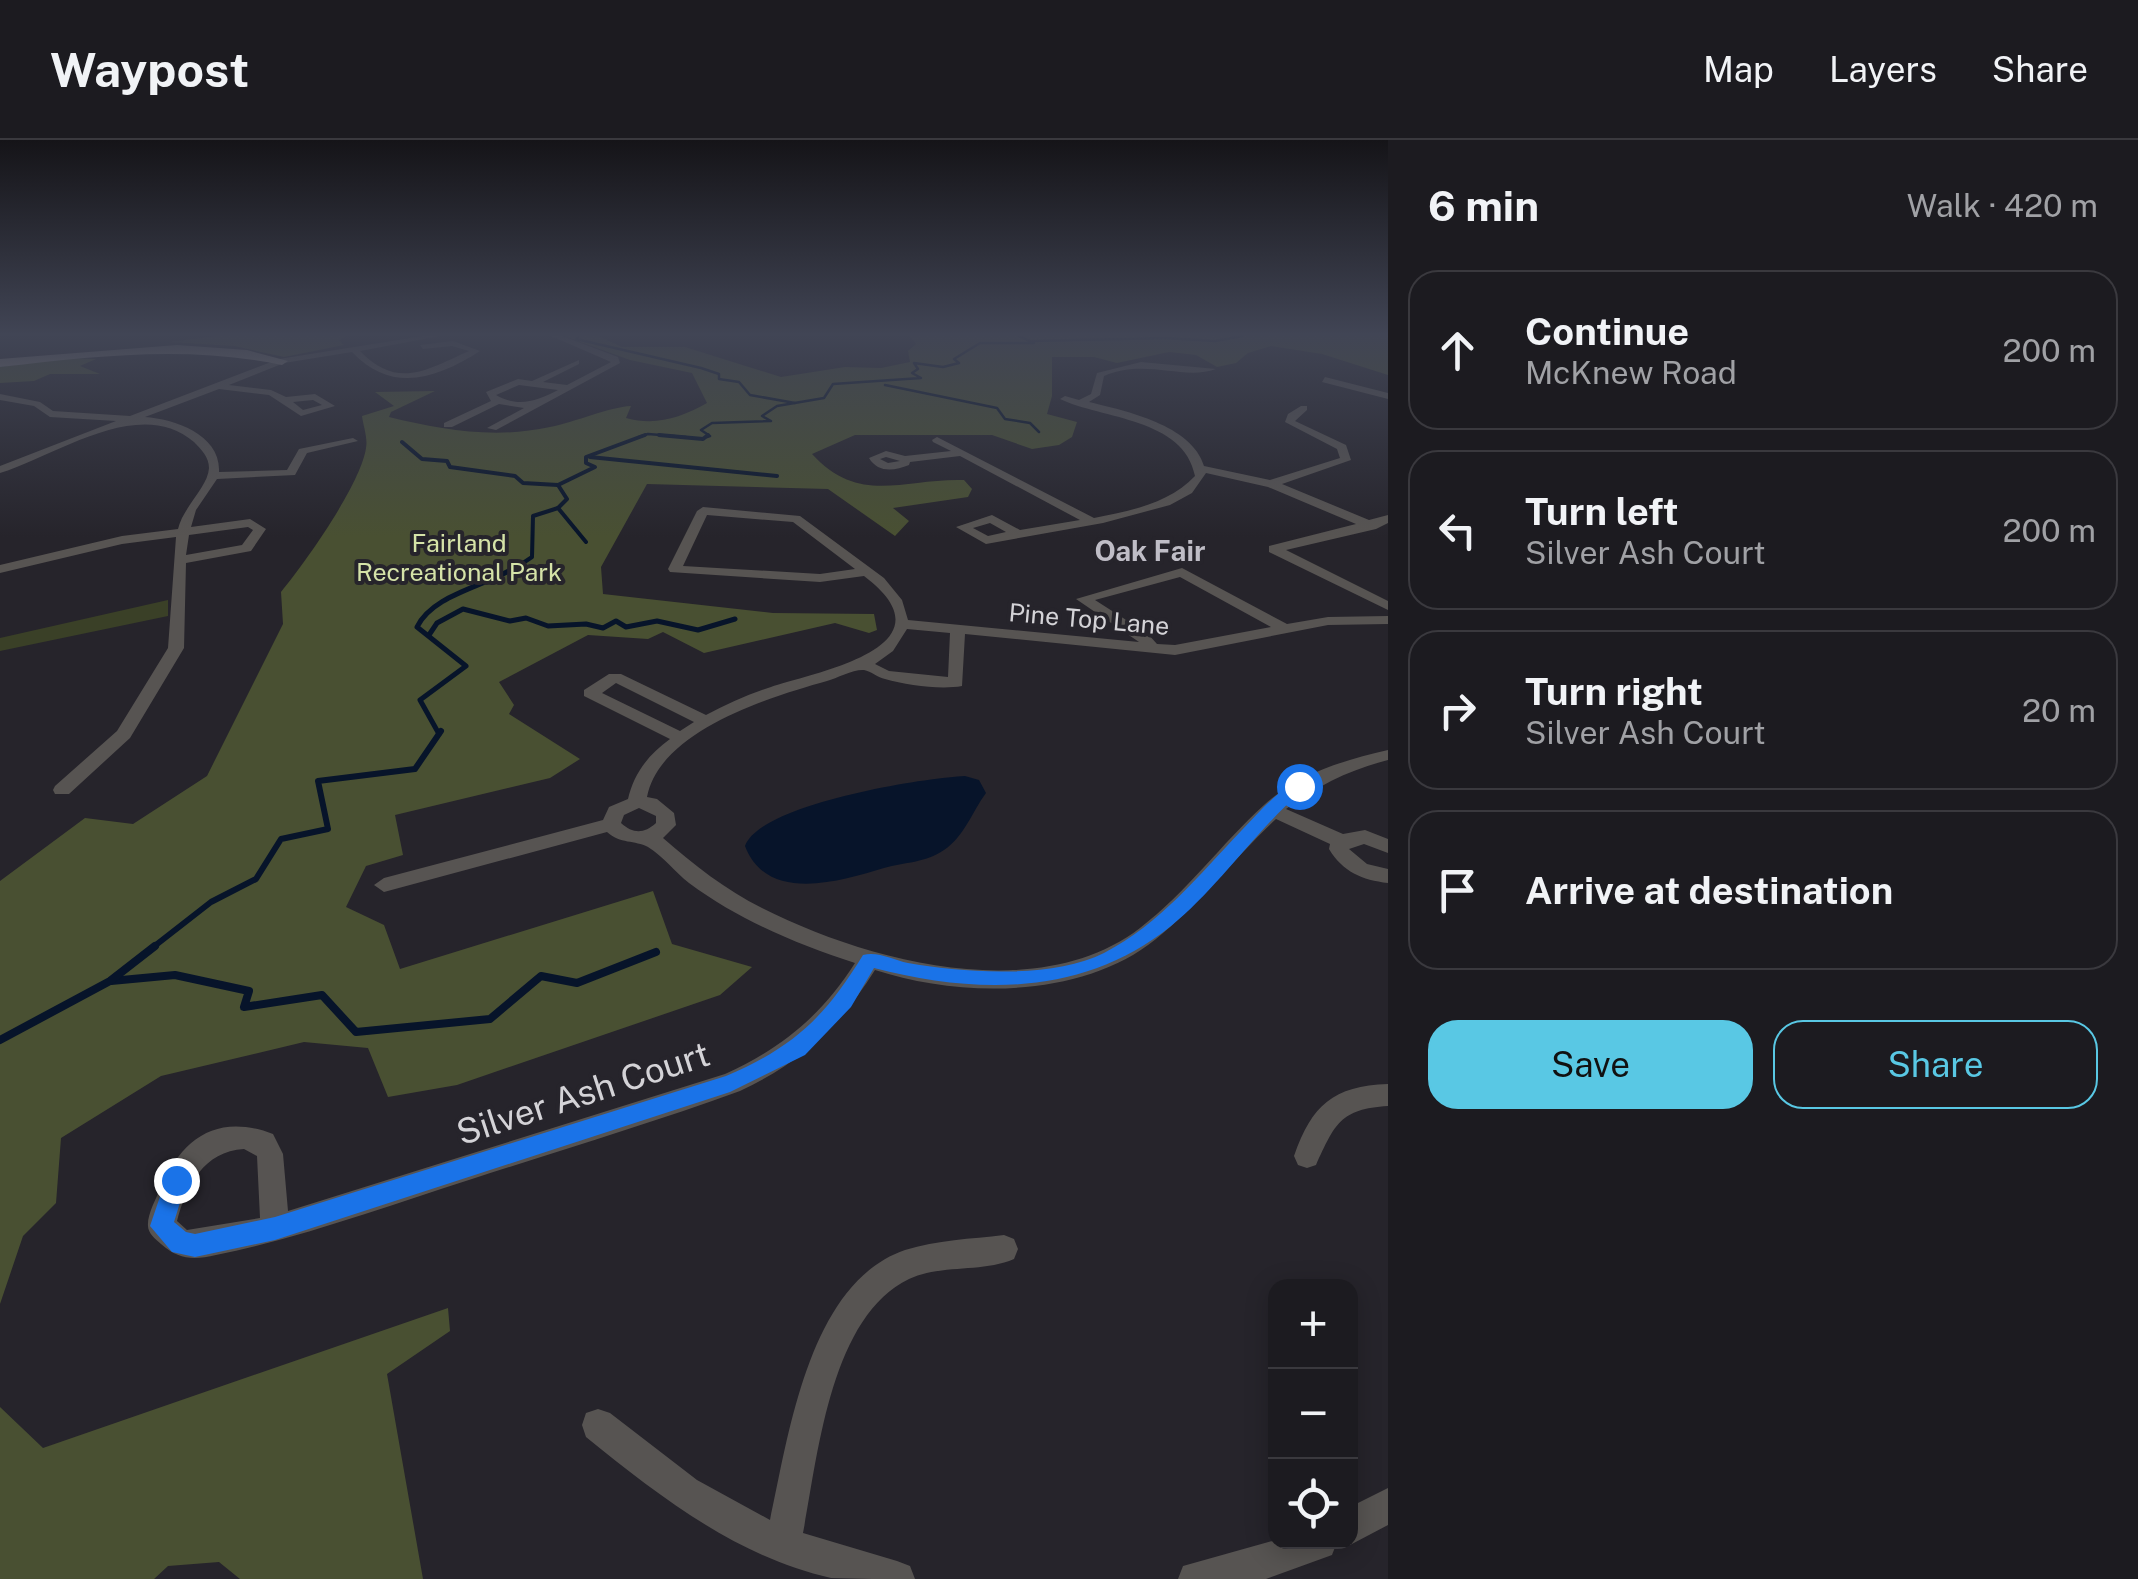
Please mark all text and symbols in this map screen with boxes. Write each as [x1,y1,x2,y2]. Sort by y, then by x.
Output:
text: Waypost [50,41,249,98]
text: Map [1703,49,1774,90]
text: Layers [1829,49,1937,90]
text: Share [1992,49,2088,90]
text: 6 min [1428,181,1539,230]
text: Walk · 420 m [1907,187,2098,224]
text: Continue [1525,309,1689,354]
icon: ahead [1430,323,1485,378]
text: 200 m [2003,332,2096,369]
text: McKnew Road [1525,354,1737,391]
text: Turn left [1525,489,1679,534]
icon: left [1430,503,1485,558]
text: 200 m [2003,512,2096,549]
park label: Fairland Recreational Park [356,528,562,587]
district label: Oak Fair [1095,534,1205,567]
text: Silver Ash Court [1525,534,1766,571]
street label: Pine Top Lane [1007,597,1171,641]
text: Turn right [1525,669,1703,714]
icon: right [1430,683,1485,738]
text: 20 m [2022,692,2096,729]
text: Silver Ash Court [1525,714,1766,751]
route start [1277,764,1323,810]
icon: arrive [1430,863,1485,918]
text: Arrive at destination [1525,868,1893,913]
button: Save [1428,1020,1753,1109]
button: Share [1773,1020,2098,1109]
street label: Silver Ash Court [451,1033,715,1153]
route end [154,1158,200,1204]
map controls [1268,1279,1358,1549]
button: + [1268,1279,1358,1369]
button: − [1268,1369,1358,1459]
button: locate [1268,1459,1358,1549]

